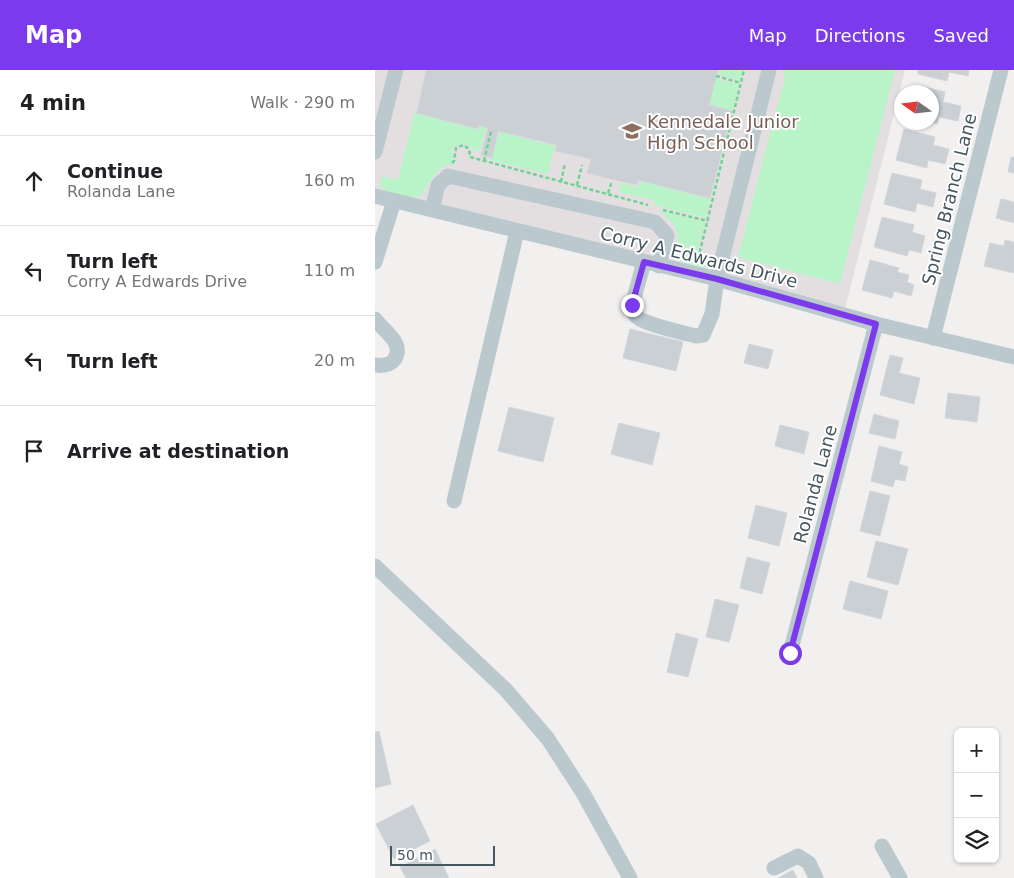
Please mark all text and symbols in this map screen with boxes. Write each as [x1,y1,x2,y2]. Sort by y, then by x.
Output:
text: Map [25,21,82,49]
text: Map [749,25,787,46]
text: Directions [815,25,905,46]
text: Saved [933,25,989,46]
north arrow [894,85,939,130]
text: 4 min [20,91,86,115]
text: Walk · 290 m [250,93,355,112]
place label: Kennedale Junior High School [647,111,799,153]
street label: Spring Branch Lane [917,111,981,287]
school or university icon: Kennedale Junior High School [621,120,643,142]
text: Continue [67,160,163,182]
icon: ahead [20,167,48,195]
text: 160 m [304,171,355,190]
text: Rolanda Lane [67,182,175,201]
street label: Corry A Edwards Drive [598,222,800,292]
text: Turn left [67,250,158,272]
icon: left [20,257,48,285]
text: 110 m [304,261,355,280]
text: Corry A Edwards Drive [67,272,247,291]
route end [621,294,644,317]
icon: left [20,347,48,375]
text: Turn left [67,350,158,372]
text: 20 m [314,351,355,370]
street label: Rolanda Lane [789,422,841,546]
icon: arrive [20,437,48,465]
text: Arrive at destination [67,440,289,462]
route start [779,642,802,665]
map controls [954,728,999,863]
button: + [954,728,999,773]
button: − [954,773,999,818]
button: layers [954,818,999,863]
scale bar [390,843,495,866]
text: 50 m [397,847,433,863]

